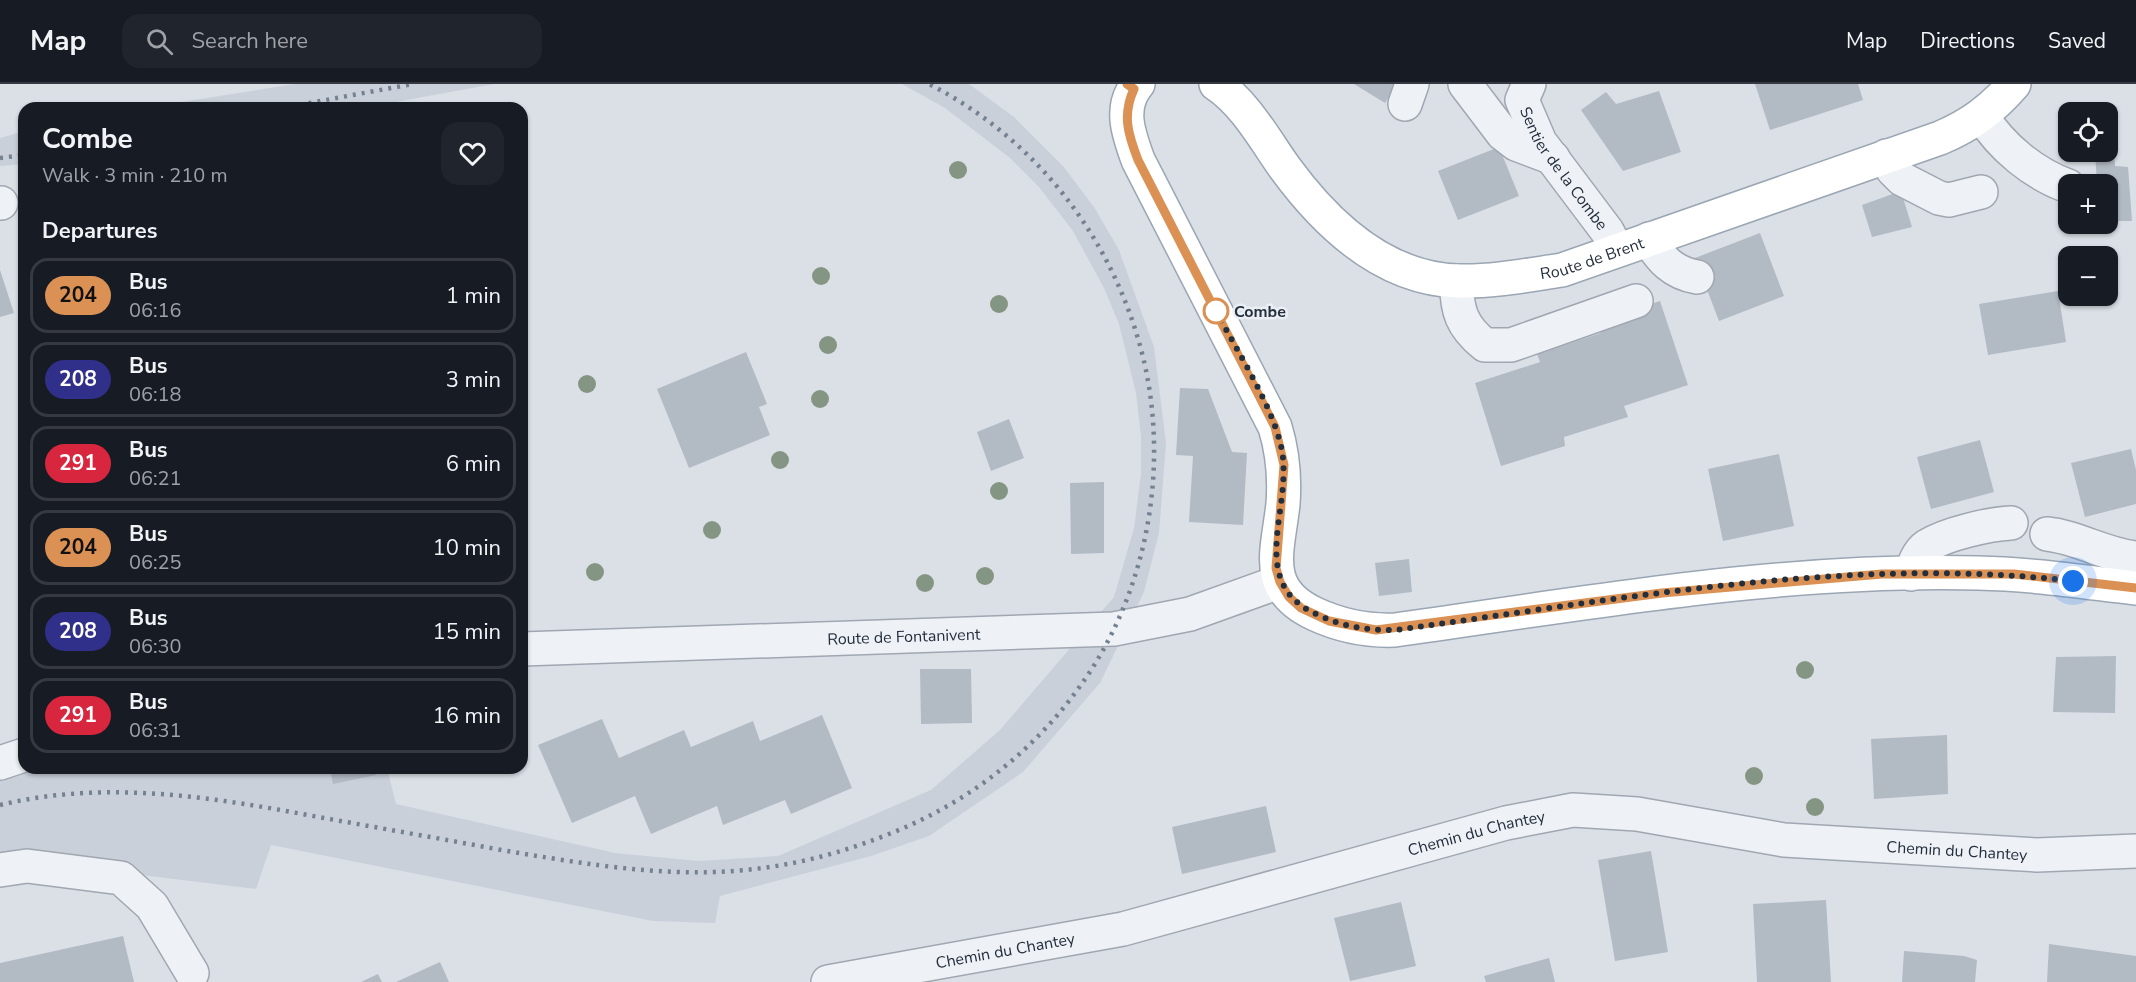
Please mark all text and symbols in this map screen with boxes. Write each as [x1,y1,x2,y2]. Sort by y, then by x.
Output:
search box [122,14,542,68]
text: Map [30,22,86,60]
icon: search [143,25,176,58]
text: Search here [191,26,308,56]
text: Map [1846,27,1887,55]
text: Directions [1920,27,2015,55]
text: Saved [2048,27,2106,55]
map controls [2058,102,2118,306]
button: locate [2058,102,2118,162]
street label: Sentier de la Combe [1514,103,1613,235]
text: Combe [42,120,133,158]
button: heart [441,122,504,185]
text: Walk · 3 min · 210 m [42,162,228,189]
button: + [2058,174,2118,234]
text: Departures [42,216,157,246]
street label: Route de Brent [1539,232,1648,285]
button: − [2058,246,2118,306]
text: Bus [129,267,168,297]
text: 204 [59,281,97,309]
text: 1 min [446,281,501,311]
text: 06:16 [129,297,182,324]
marker: Combe [1203,298,1229,324]
place label: Combe [1234,301,1286,323]
text: Bus [129,351,168,381]
text: 208 [59,365,97,393]
text: 3 min [446,365,501,395]
text: 06:18 [129,381,182,408]
text: Bus [129,435,168,465]
text: 291 [59,449,97,477]
text: 6 min [446,449,501,479]
text: 06:21 [129,465,182,492]
text: Bus [129,519,168,549]
text: 204 [59,533,97,561]
text: 10 min [433,533,501,563]
text: 06:25 [129,549,182,576]
your location [2058,566,2088,596]
text: Bus [129,603,168,633]
text: 208 [59,617,97,645]
text: 15 min [433,617,501,647]
street label: Route de Fontanivent [827,624,981,651]
text: 06:30 [129,633,182,660]
text: Bus [129,687,168,717]
text: 291 [59,701,97,729]
text: 16 min [433,701,501,731]
text: 06:31 [129,717,182,744]
street label: Chemin du Chantey [1405,806,1548,862]
street label: Chemin du Chantey [1886,836,2029,866]
street label: Chemin du Chantey [934,928,1077,974]

